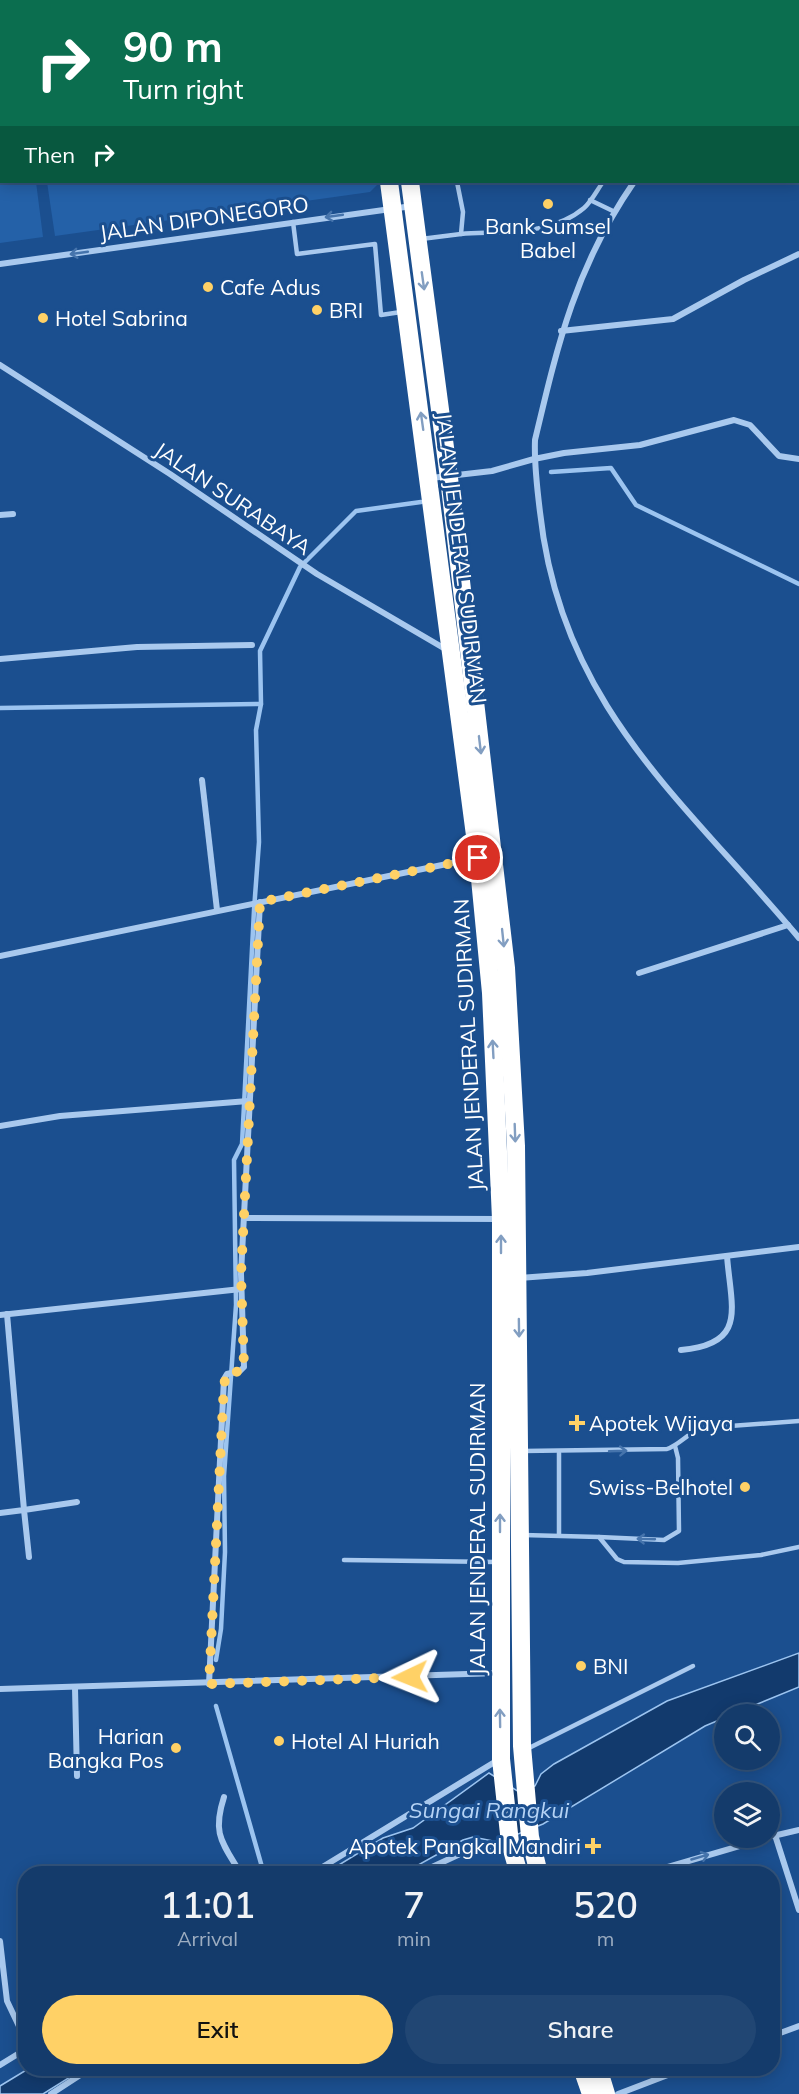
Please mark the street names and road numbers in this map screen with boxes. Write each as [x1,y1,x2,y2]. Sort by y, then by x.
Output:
street label: JALAN DIPONEGORO [98,190,310,246]
street label: JALAN JENDERAL SUDIRMAN [431,411,493,705]
street label: JALAN SURABAYA [150,436,317,560]
street label: JALAN JENDERAL SUDIRMAN [447,898,489,1192]
street label: JALAN JENDERAL SUDIRMAN [464,1383,490,1675]

